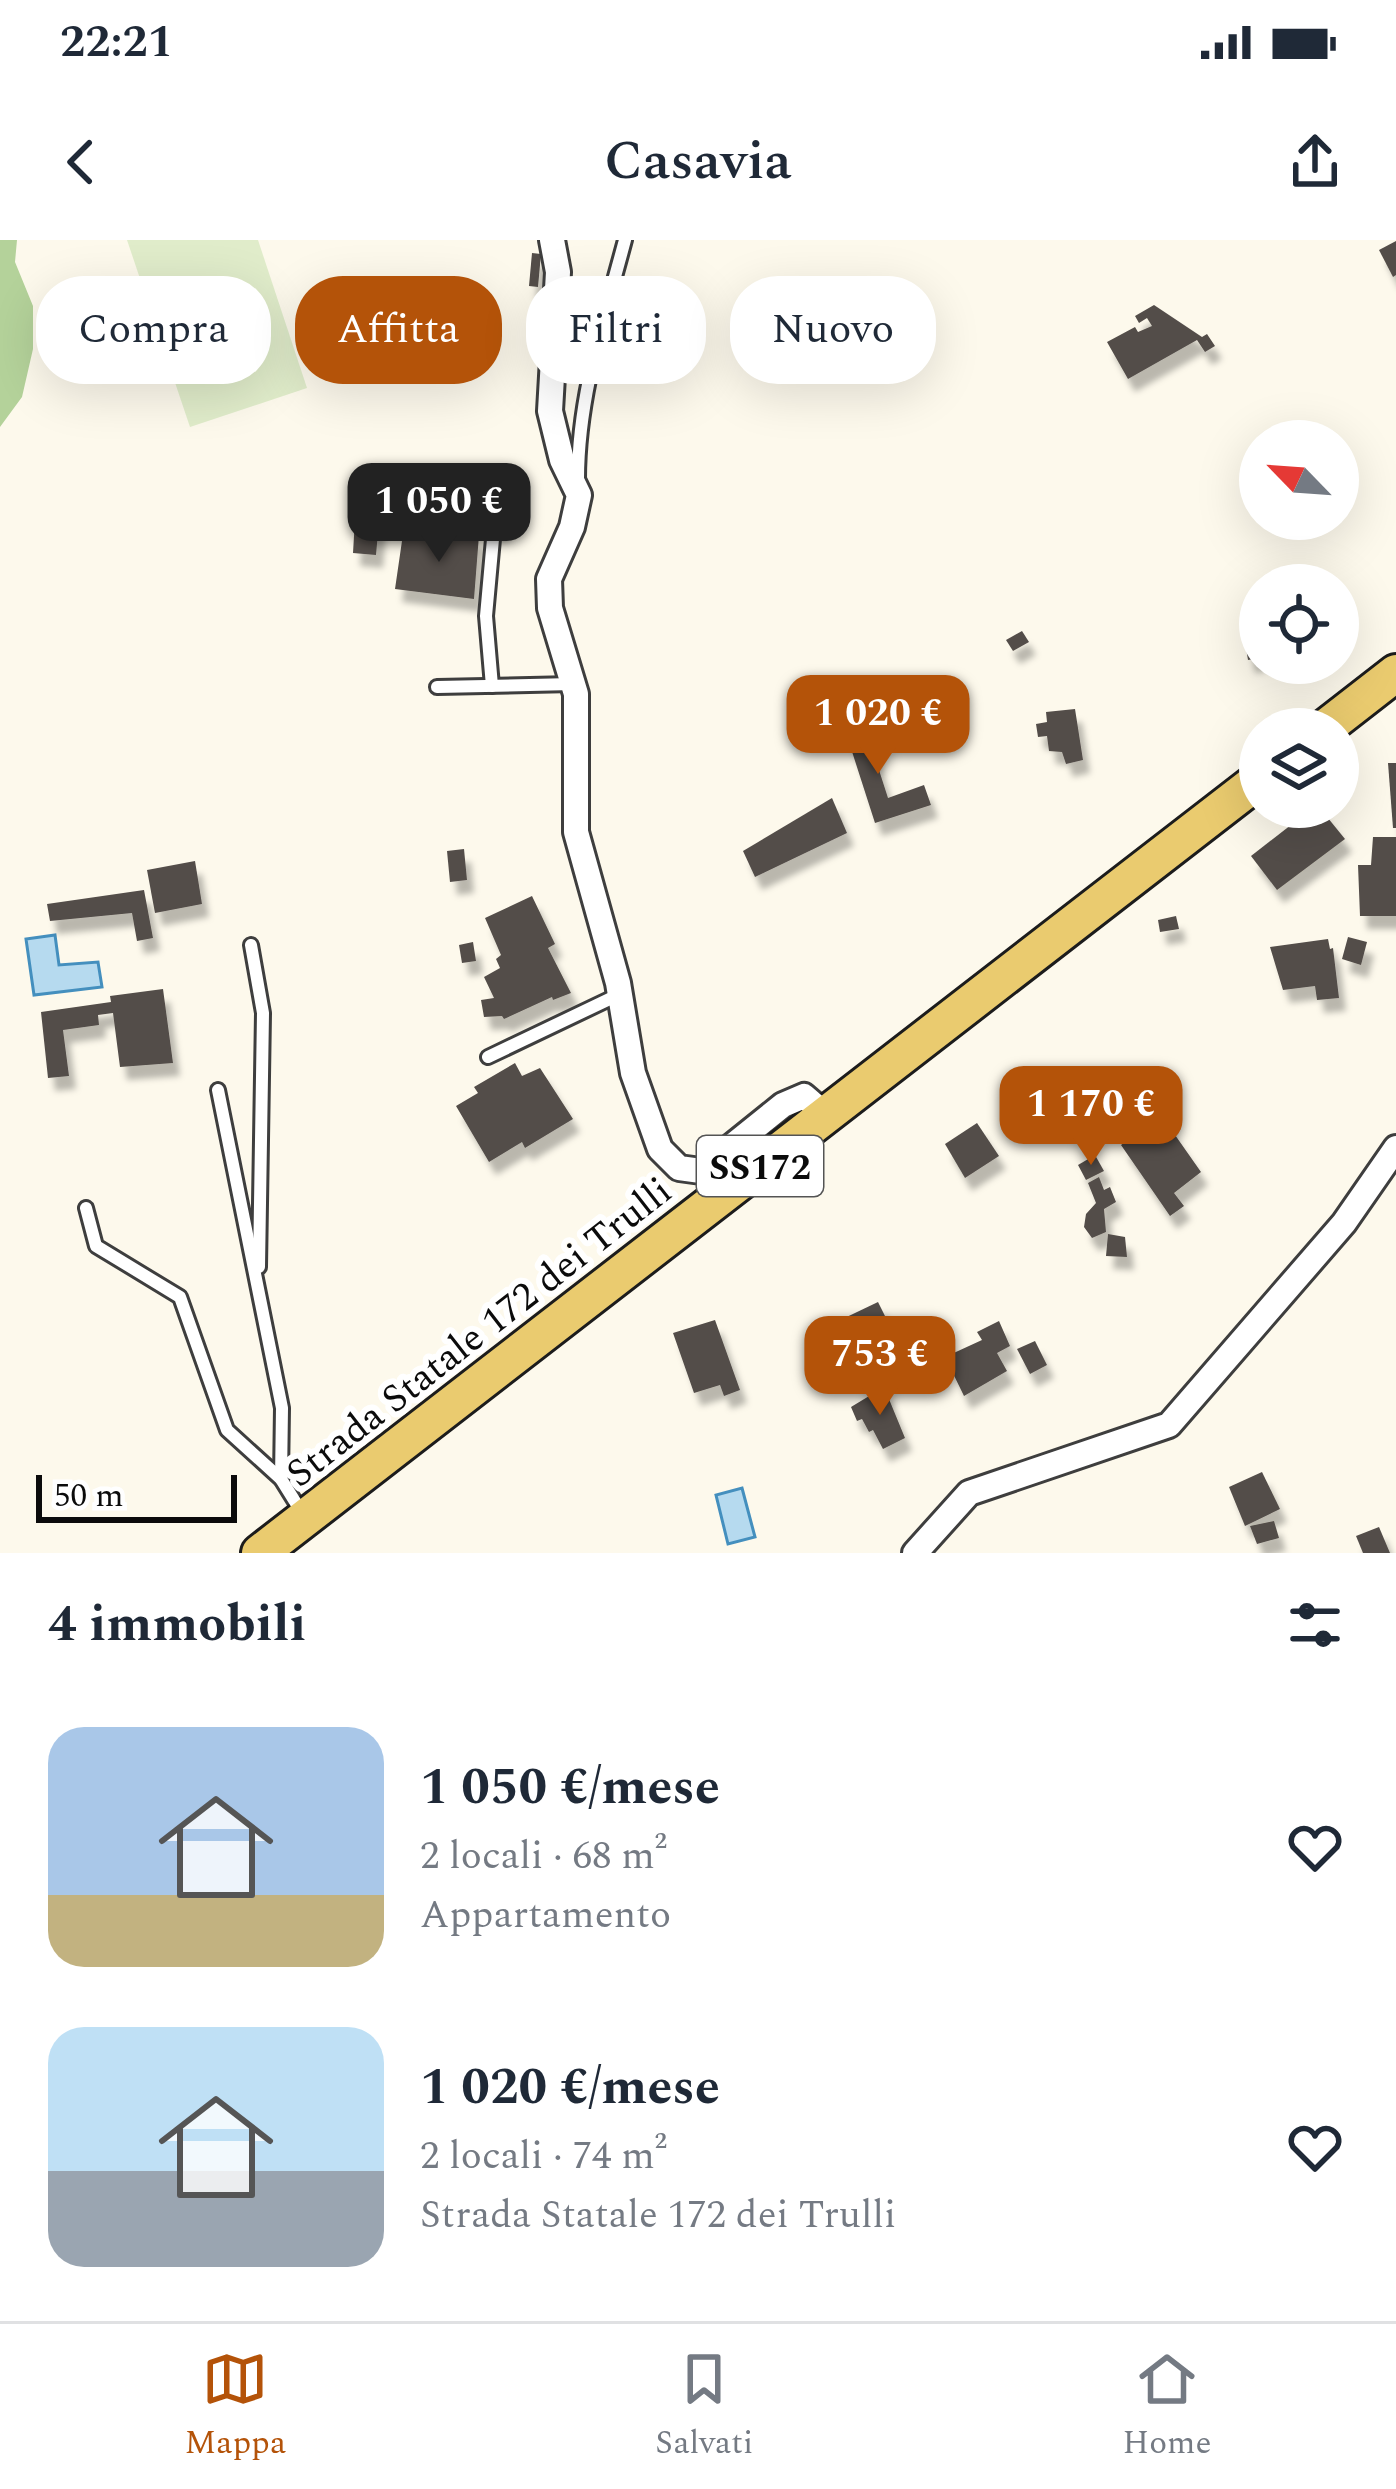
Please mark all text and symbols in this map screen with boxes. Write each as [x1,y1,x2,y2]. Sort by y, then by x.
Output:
text: 22:21 [60,8,173,77]
text: Casavia [604,121,792,203]
icon: back [48,129,114,195]
icon: share [1282,129,1348,195]
chip: Compra [36,276,271,384]
chip: Affitta [295,276,502,384]
chip: Filtri [526,276,706,384]
chip: Nuovo [730,276,936,384]
north arrow [1239,420,1359,540]
map controls [1239,420,1359,828]
pin: 1 050 € [328,463,550,565]
text: 1 050 € [375,472,503,531]
button: locate [1239,564,1359,684]
pin: 1 020 € [767,675,989,777]
text: 1 020 € [814,684,942,743]
button: layers [1239,708,1359,828]
pin: 1 170 € [980,1066,1202,1168]
text: 1 170 € [1027,1075,1155,1134]
road number: SS172 [697,1136,823,1196]
street label: Strada Statale 172 dei Trulli [274,1163,685,1503]
pin: 753 € [796,1316,964,1418]
text: 753 € [831,1325,929,1384]
scale bar [36,1469,237,1522]
text: 50 m [54,1471,124,1521]
text: 4 immobili [48,1586,306,1664]
icon: filters [1282,1592,1348,1658]
text: 1 050 €/mese [420,1749,720,1827]
icon: home [144,1775,288,1919]
icon: heart [1282,1814,1348,1880]
text: 2 locali · 68 m² [420,1827,667,1886]
text: Appartamento [420,1886,671,1945]
text: 1 020 €/mese [420,2049,720,2127]
icon: home [144,2075,288,2219]
icon: heart [1282,2114,1348,2180]
text: 2 locali · 74 m² [420,2127,667,2186]
text: Strada Statale 172 dei Trulli [420,2186,896,2245]
tab: Mappa [185,2346,286,2468]
tab: Salvati [655,2346,753,2468]
tab: Home [1122,2346,1211,2468]

